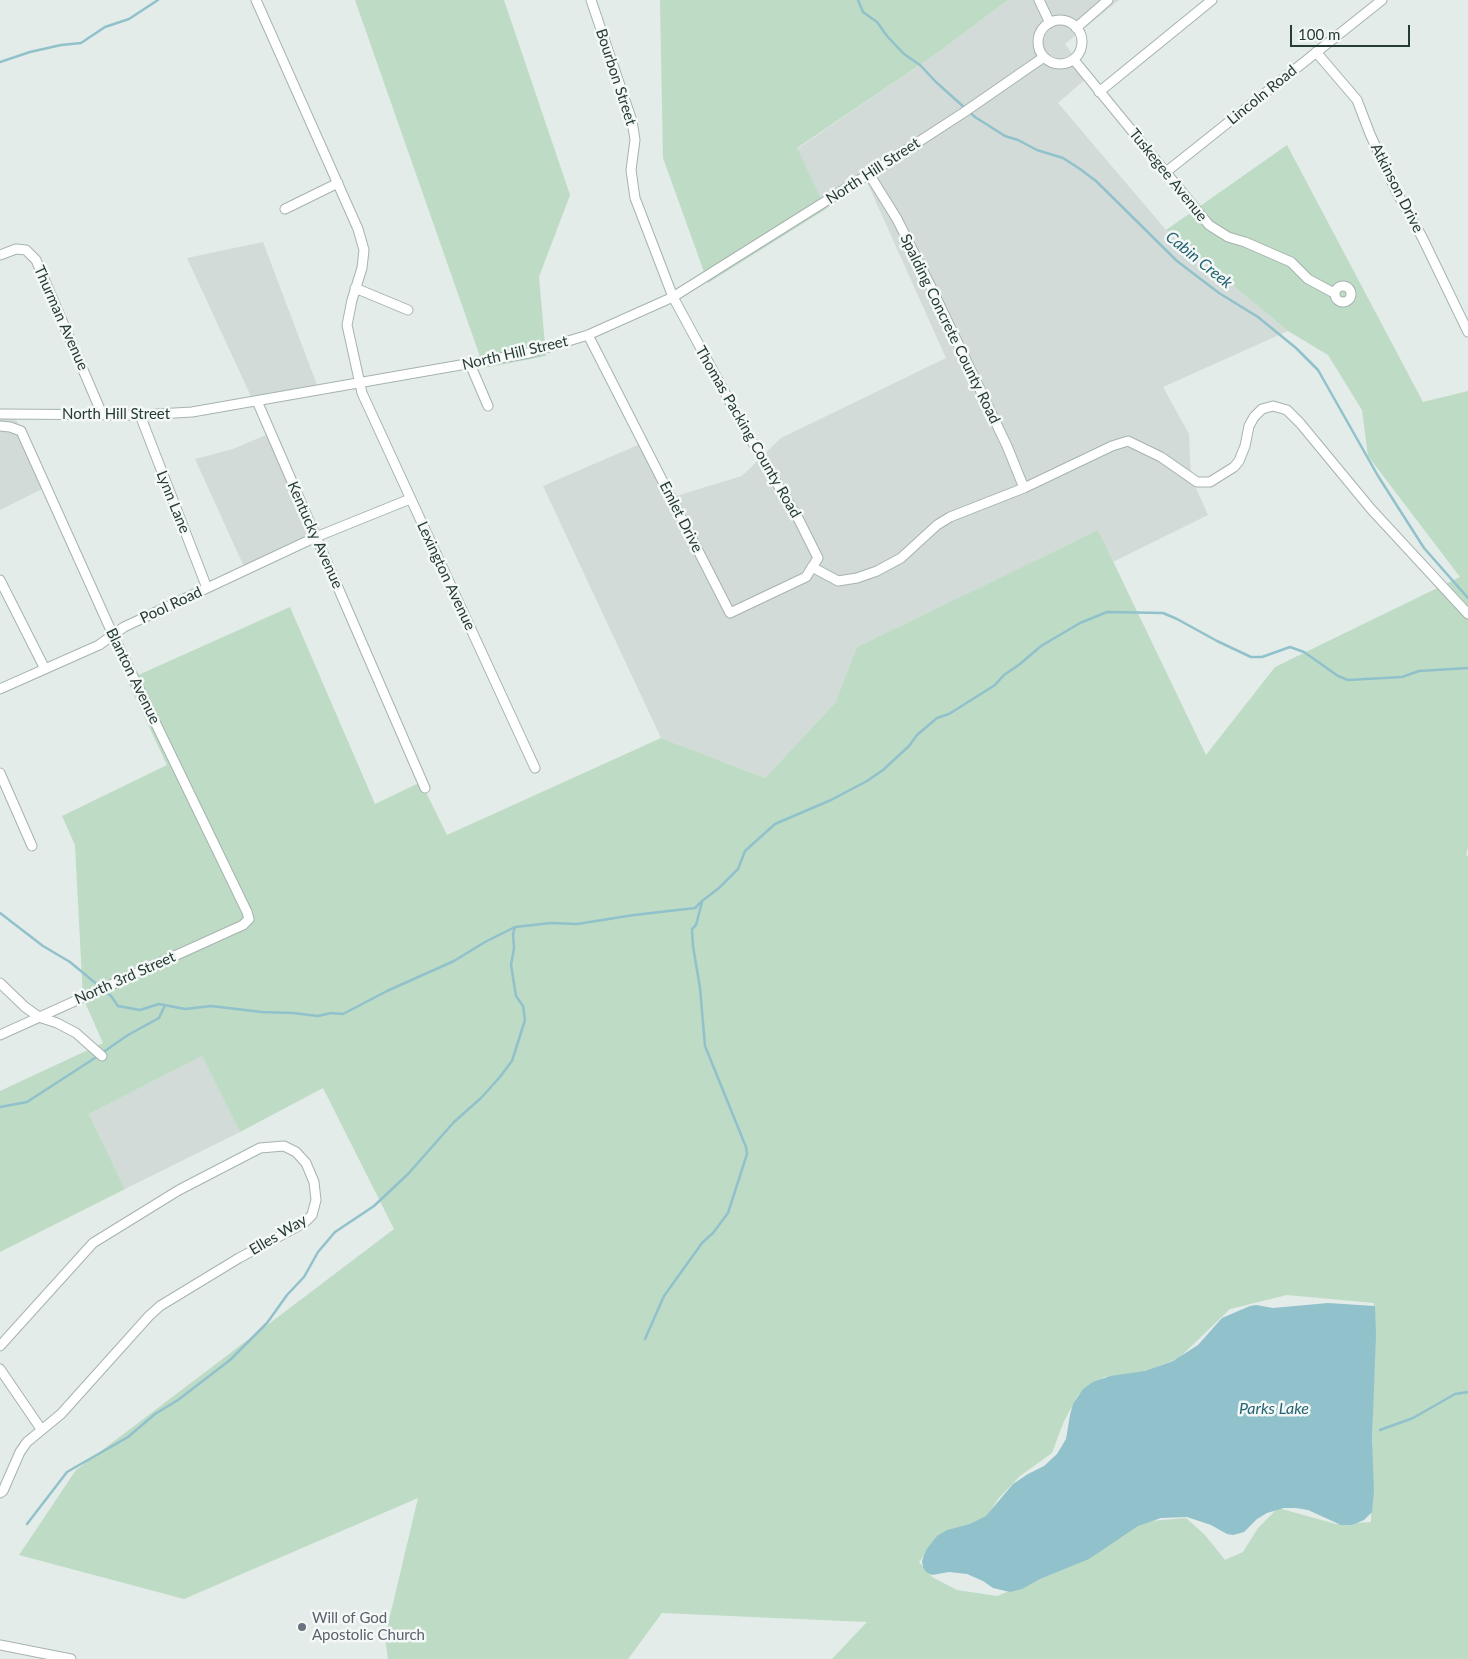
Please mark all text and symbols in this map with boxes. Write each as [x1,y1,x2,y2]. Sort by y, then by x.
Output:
scale bar [1293,15,1413,47]
text: 100 m [1298,25,1340,43]
street label: Bourbon Street [592,26,640,128]
street label: Lincoln Road [1224,62,1300,128]
street label: Tuskegee Avenue [1125,125,1211,225]
street label: North Hill Street [823,134,923,208]
street label: Atkinson Drive [1367,140,1427,236]
water label: Cabin Creek [1162,227,1236,293]
street label: Spalding Concrete County Road [896,231,1004,427]
street label: Thurman Avenue [30,263,92,373]
street label: North Hill Street [460,332,570,374]
street label: Thomas Packing County Road [691,343,805,521]
street label: North Hill Street [62,405,170,423]
street label: Lynn Lane [152,468,194,536]
street label: Kentucky Avenue [283,479,347,591]
street label: Emlet Drive [655,479,707,555]
street label: Lexington Avenue [413,519,479,633]
street label: Pool Road [137,583,205,627]
street label: Blanton Avenue [102,625,164,727]
street label: North 3rd Street [72,948,178,1008]
street label: Elles Way [246,1211,310,1259]
water label: Parks Lake [1239,1399,1309,1419]
place label: Will of God Apostolic Church [312,1609,425,1644]
marker: Will of God Apostolic Church [296,1621,308,1633]

